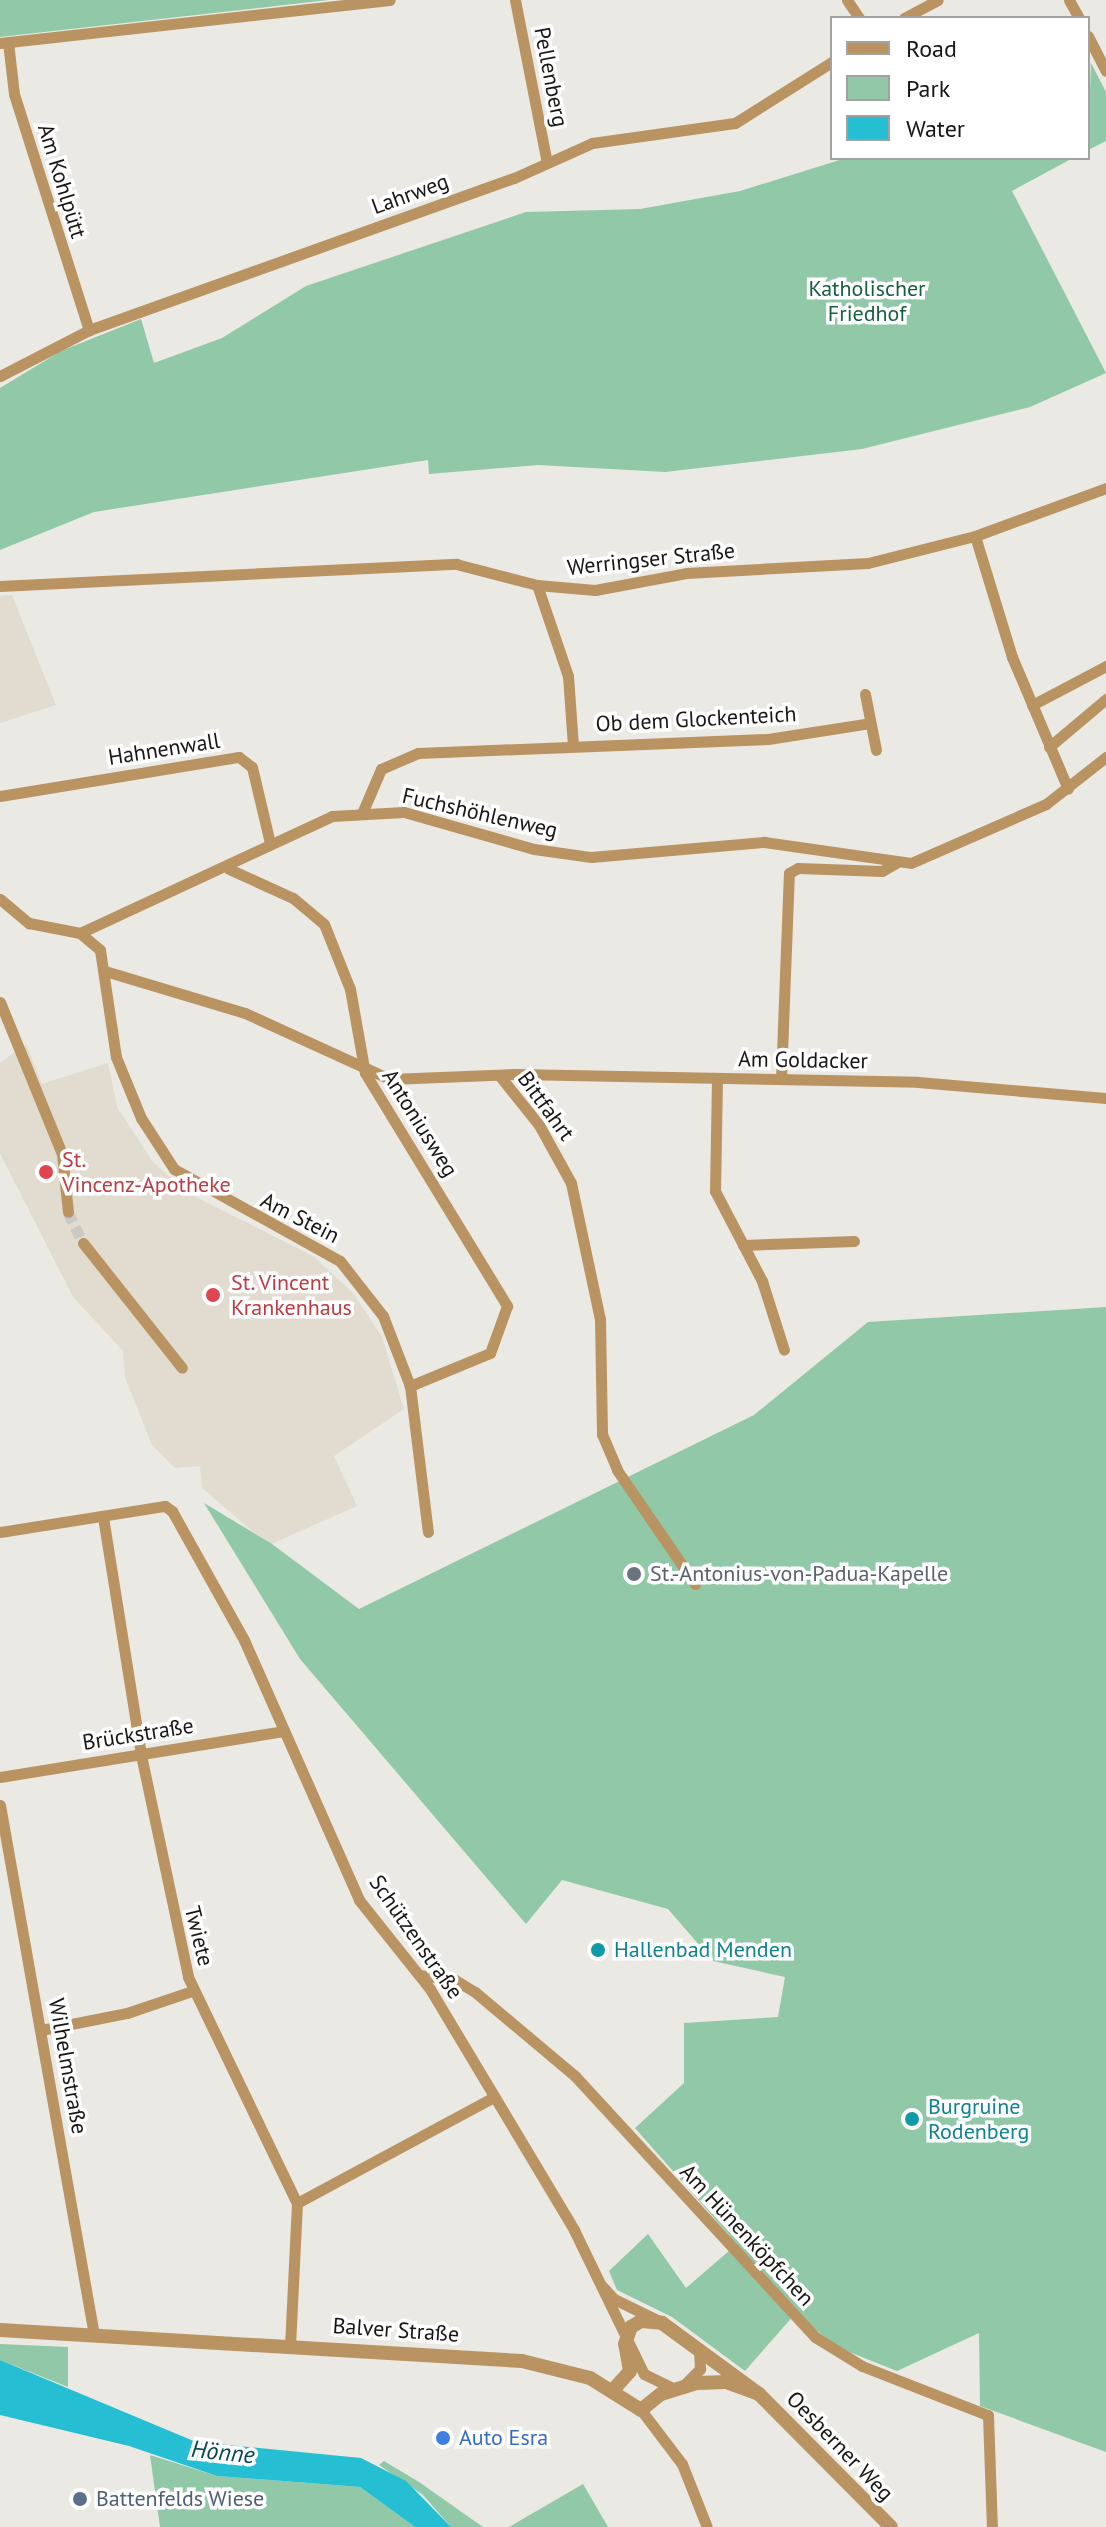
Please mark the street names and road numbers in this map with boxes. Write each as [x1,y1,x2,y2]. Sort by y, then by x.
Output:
street label: Pellenberg [528,25,574,129]
street label: Am Kohlpütt [32,121,92,241]
street label: Lahrweg [368,168,452,220]
street label: Werringser Straße [566,537,736,581]
street label: Ob dem Glockenteich [595,701,797,737]
street label: Hahnenwall [106,727,222,771]
street label: Fuchshöhlenweg [400,782,560,844]
street label: Am Goldacker [738,1046,868,1074]
street label: Antoniusweg [377,1064,463,1182]
street label: Bittfahrt [512,1066,580,1146]
street label: Am Stein [256,1187,344,1249]
street label: Brückstraße [81,1712,195,1756]
street label: Schützenstraße [364,1870,468,2004]
street label: Twiete [179,1903,219,1969]
street label: Wilhelmstraße [43,1996,93,2136]
street label: Am Hünenköpfchen [675,2159,819,2311]
street label: Balver Straße [332,2312,460,2348]
street label: Oesberner Weg [781,2386,899,2506]

